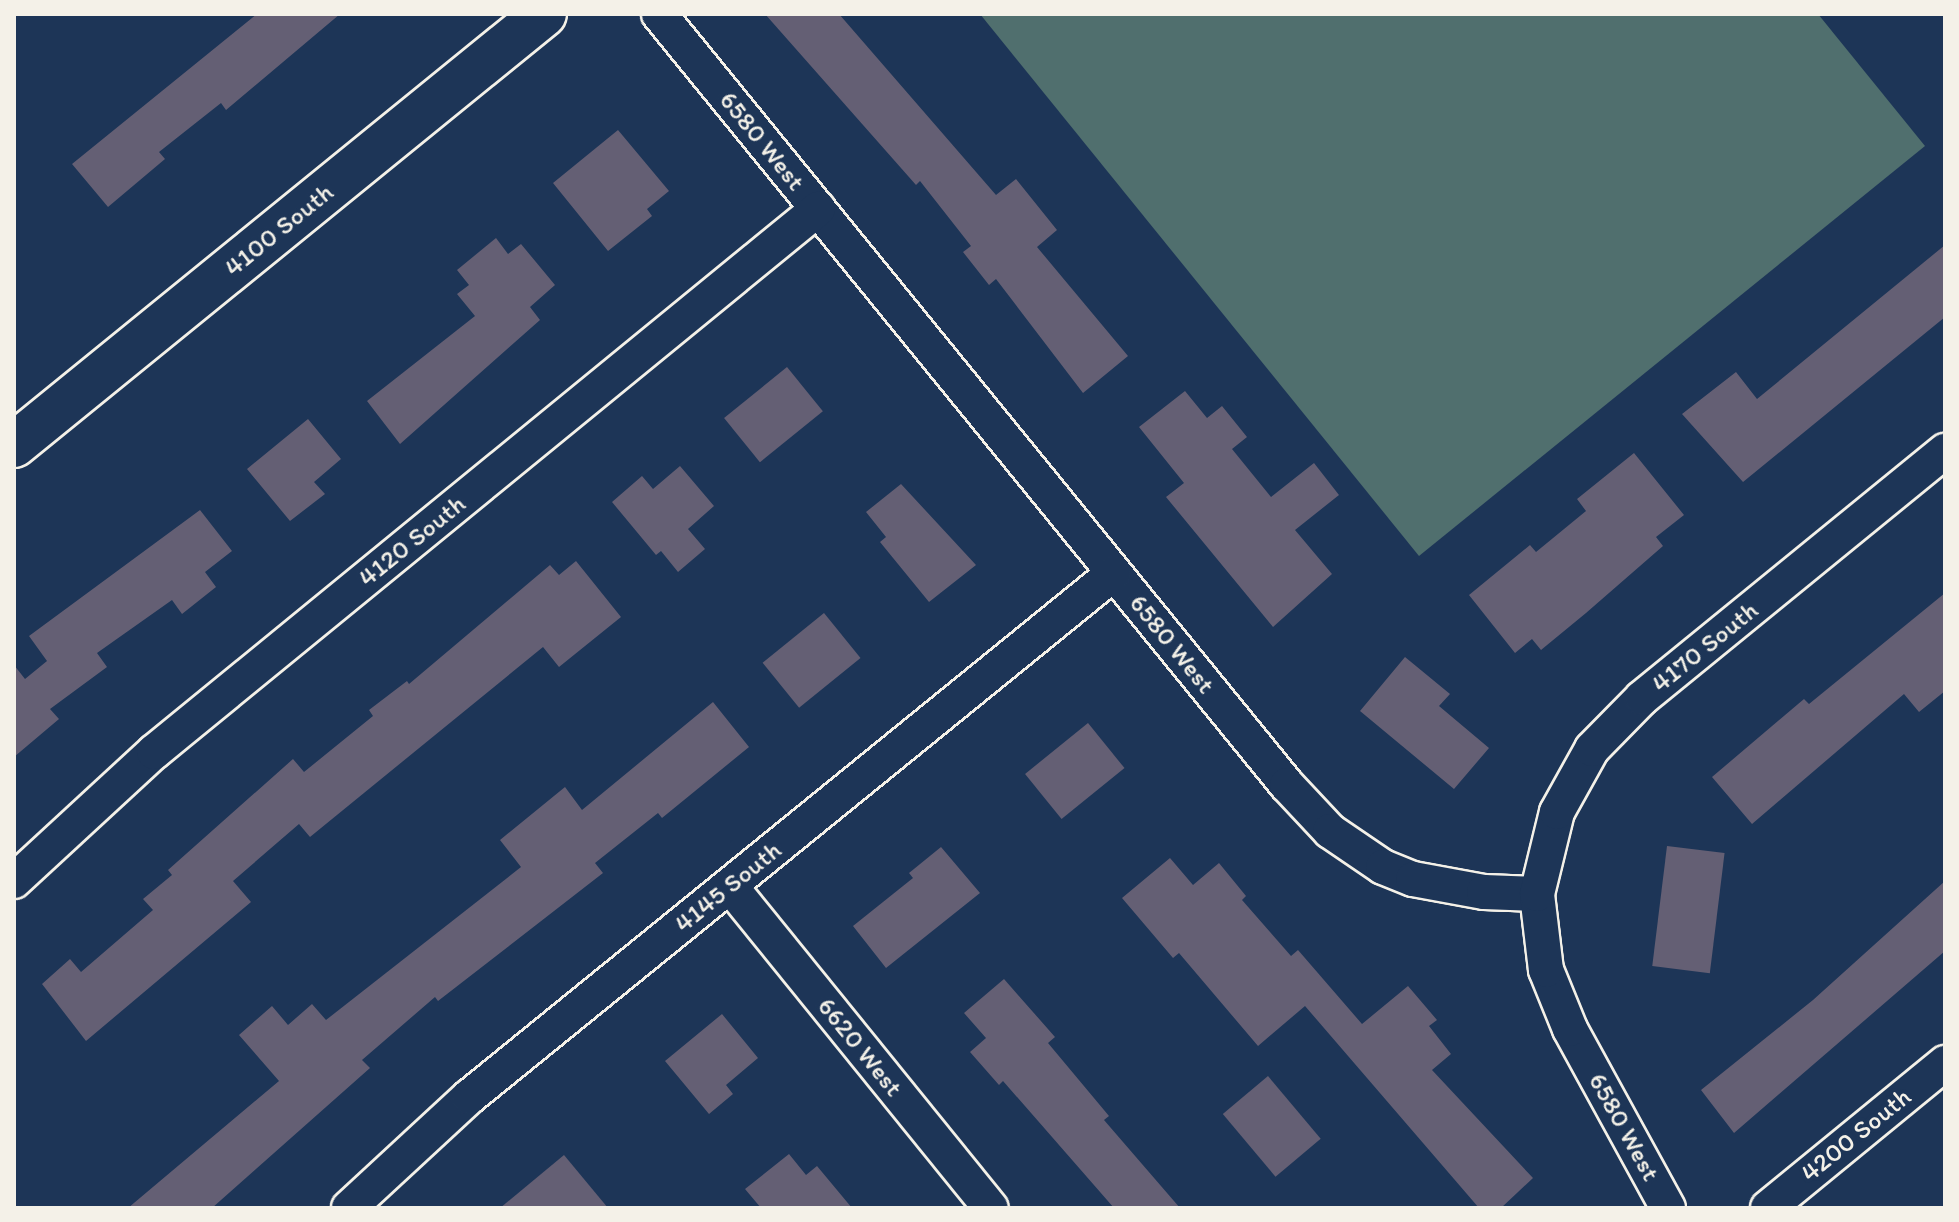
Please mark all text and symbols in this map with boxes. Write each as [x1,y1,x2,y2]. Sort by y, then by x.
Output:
street label: 6580 West [713,85,811,197]
street label: 4100 South [218,177,340,283]
street label: 4120 South [352,488,472,594]
street label: 6580 West [1123,588,1221,700]
street label: 4170 South [1646,595,1764,699]
street label: 4145 South [668,835,788,939]
street label: 6620 West [811,991,909,1103]
street label: 6580 West [1582,1068,1666,1186]
street label: 4200 South [1795,1081,1917,1189]

